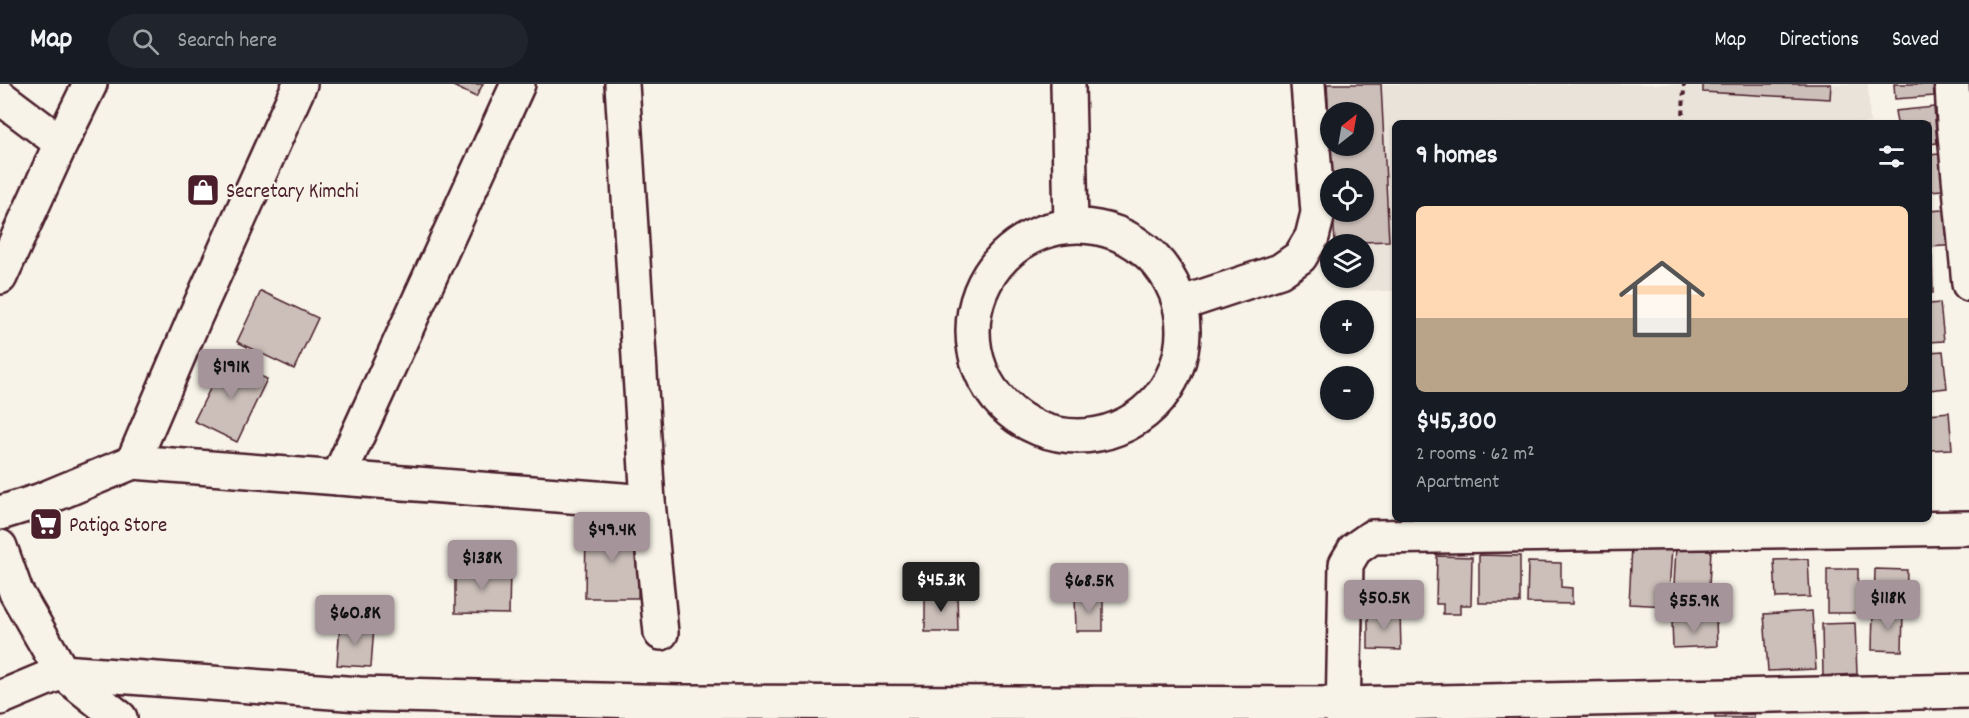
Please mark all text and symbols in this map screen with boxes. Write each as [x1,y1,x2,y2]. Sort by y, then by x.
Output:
search box [108,14,528,68]
text: Map [30,21,72,61]
icon: search [129,25,162,58]
text: Search here [177,26,277,57]
text: Map [1715,26,1746,56]
text: Directions [1779,26,1859,56]
text: Saved [1892,26,1939,56]
north arrow [1320,102,1374,156]
map controls [1320,102,1374,420]
text: 9 homes [1416,138,1498,175]
icon: filters [1875,140,1908,173]
button: locate [1320,168,1374,222]
shop icon: Secretary Kimchi [185,172,221,208]
place label: Secretary Kimchi [226,178,359,208]
button: layers [1320,234,1374,288]
icon: home [1608,245,1716,353]
button: + [1320,300,1374,354]
pin: $191K [189,349,273,400]
text: $191K [212,354,250,382]
button: − [1320,366,1374,420]
text: $45,300 [1416,404,1497,441]
text: 2 rooms · 62 m² [1416,441,1535,469]
text: Apartment [1416,469,1499,497]
supermarket icon: Patiga Store [28,506,64,542]
place label: Patiga Store [69,512,167,542]
pin: $49.4K [563,512,661,563]
text: $49.4K [588,517,636,545]
pin: $138K [440,540,524,591]
text: $138K [462,545,502,573]
pin: $45.3K [892,562,990,613]
pin: $68.5K [1040,563,1138,614]
text: $45.3K [916,567,966,595]
text: $68.5K [1064,568,1114,596]
pin: $50.5K [1335,580,1433,631]
pin: $118K [1846,580,1930,631]
pin: $55.9K [1645,583,1743,634]
text: $50.5K [1358,585,1410,613]
text: $118K [1870,585,1906,613]
text: $55.9K [1669,588,1719,616]
pin: $60.8K [306,595,404,646]
text: $60.8K [329,600,381,628]

